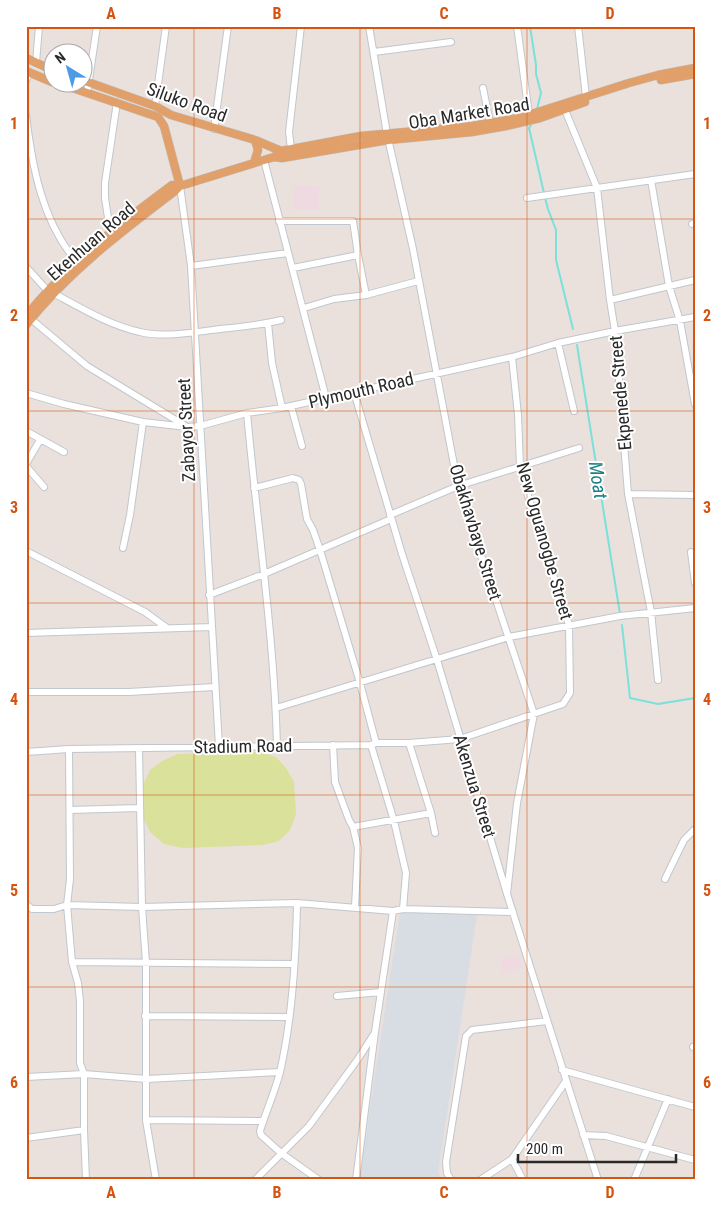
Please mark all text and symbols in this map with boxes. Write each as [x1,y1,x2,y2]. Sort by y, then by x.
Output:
text: A [106,4,116,23]
text: B [273,4,282,23]
text: C [439,4,449,23]
text: D [605,4,615,23]
north arrow [42,42,92,92]
text: N [52,49,68,67]
street label: Siluko Road [144,78,230,126]
street label: Oba Market Road [407,93,531,133]
text: 1 [10,114,18,133]
text: 1 [703,114,711,133]
street label: Ekenhuan Road [43,197,139,285]
text: 2 [10,306,18,325]
text: 2 [703,306,711,325]
street label: Ekpenede Street [605,335,635,451]
street label: Plymouth Road [306,368,416,412]
street label: Zabayor Street [173,378,199,482]
street label: New Oguanogbe Street [512,460,578,622]
water label: Moat [584,460,612,501]
street label: Obakhavbaye Street [445,462,507,602]
text: 3 [10,498,18,517]
text: 3 [703,498,711,517]
text: 4 [10,690,18,709]
text: 4 [703,690,711,709]
street label: Akenzua Street [449,732,501,840]
street label: Stadium Road [193,735,293,757]
text: 5 [10,881,18,900]
text: 5 [703,881,711,900]
text: 6 [10,1073,18,1092]
text: 6 [703,1073,711,1092]
scale bar [518,1131,676,1163]
text: 200 m [526,1140,563,1158]
text: A [106,1183,116,1202]
text: B [273,1183,282,1202]
text: C [439,1183,449,1202]
text: D [605,1183,615,1202]

